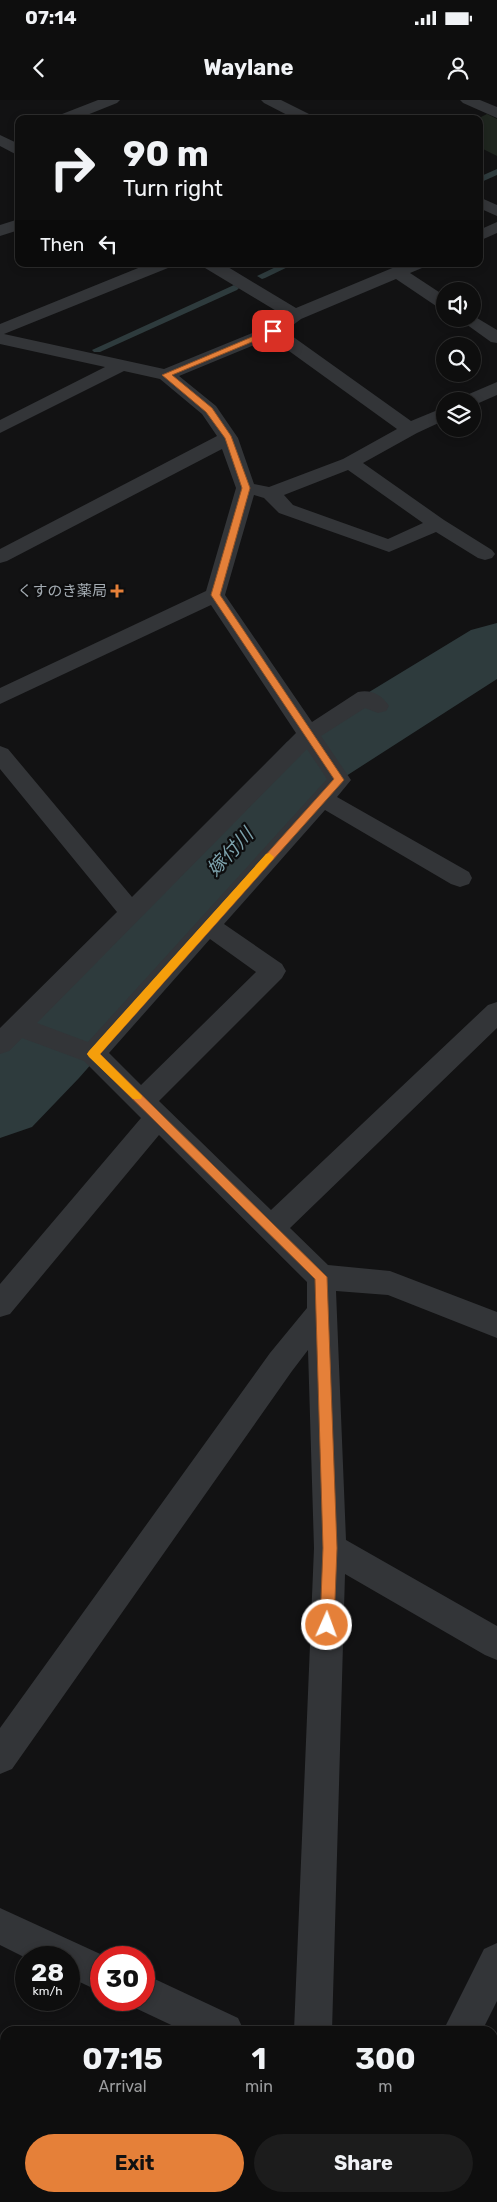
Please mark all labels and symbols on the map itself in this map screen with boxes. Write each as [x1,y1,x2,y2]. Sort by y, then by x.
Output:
pin [252,310,294,352]
place label: くすのき薬局 [17,582,107,600]
marker: くすのき薬局 [111,585,123,597]
water label: 嫁付川 [202,822,259,881]
position arrow [300,1598,352,1650]
speed limit sign: 30 [90,1946,155,2011]

